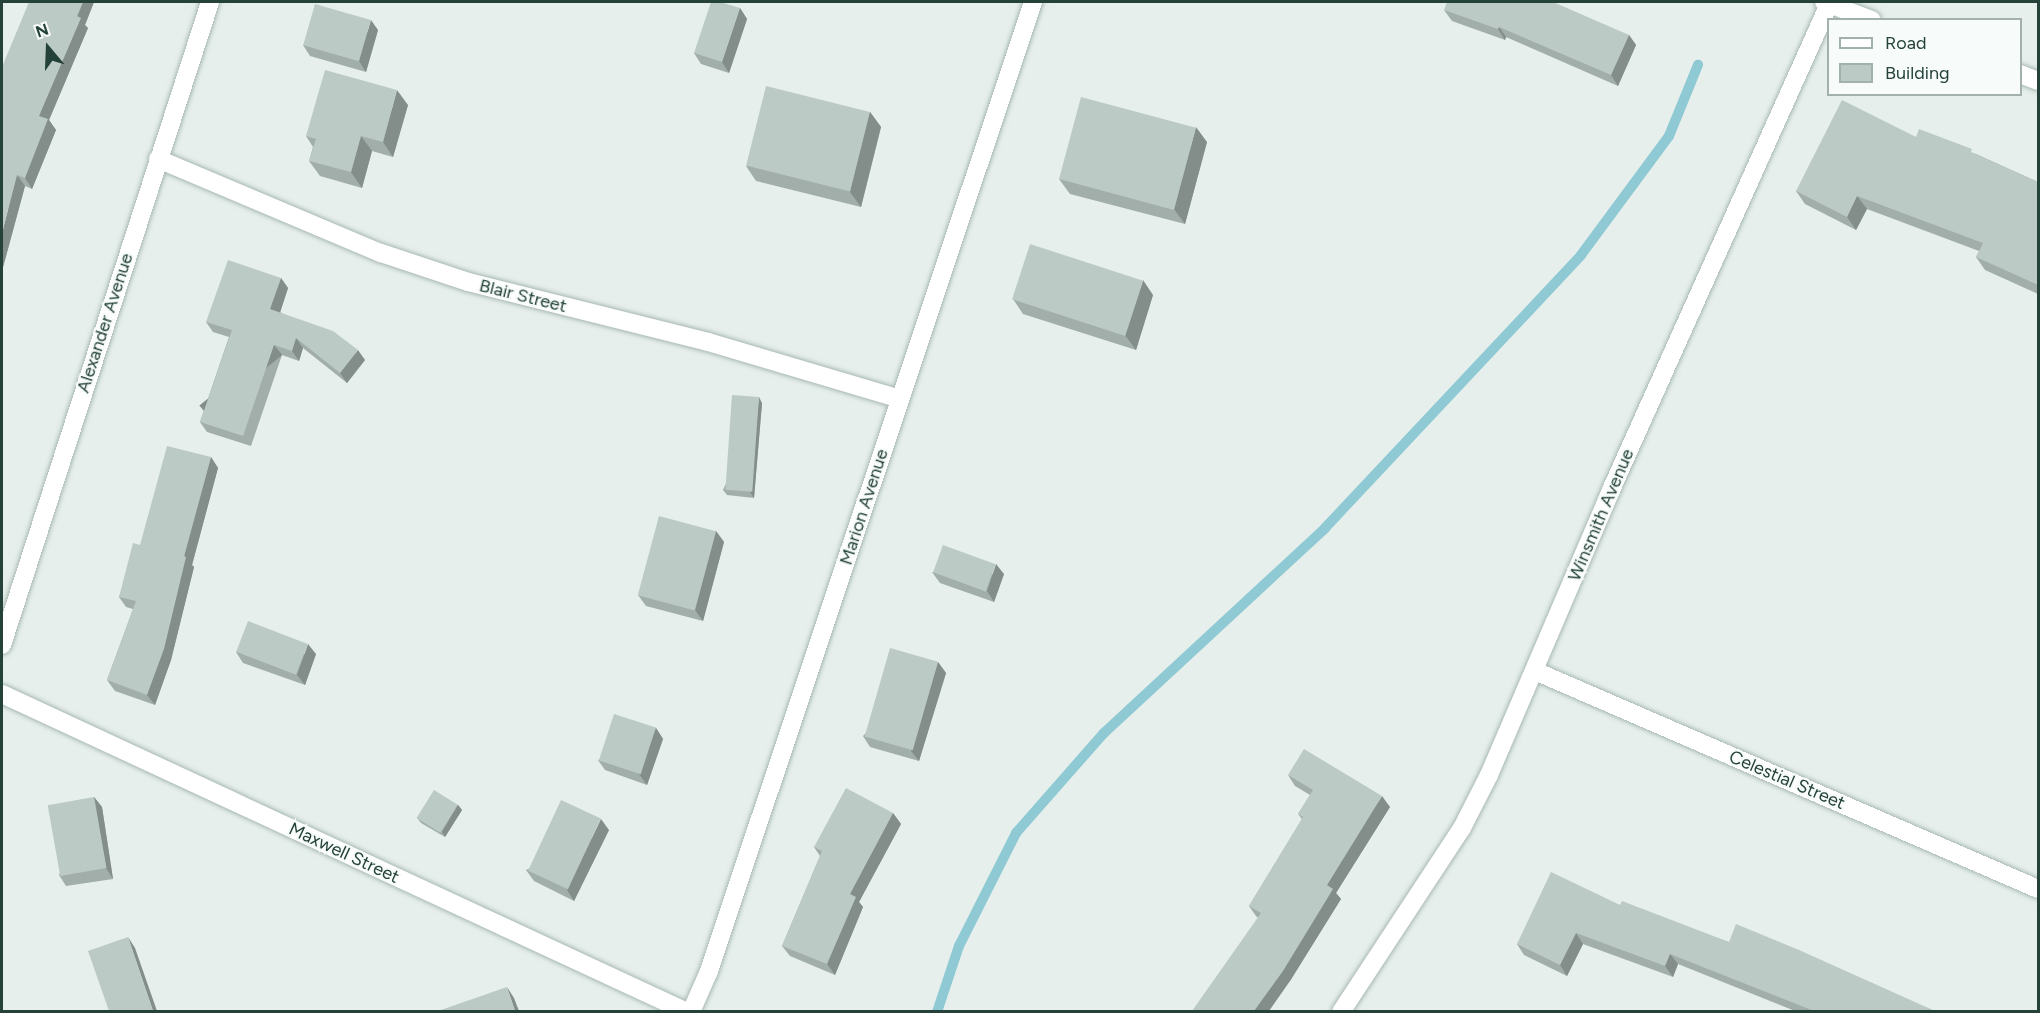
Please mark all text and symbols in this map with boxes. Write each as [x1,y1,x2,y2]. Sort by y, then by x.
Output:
north arrow [18,18,78,78]
legend [1827,18,2022,96]
text: N [33,20,51,42]
text: Road [1885,32,1926,54]
text: Building [1885,62,1950,84]
street label: Alexander Avenue [72,251,138,395]
street label: Blair Street [477,275,569,317]
street label: Marion Avenue [835,446,893,568]
street label: Winsmith Avenue [1563,446,1639,584]
street label: Celestial Street [1726,746,1848,814]
street label: Maxwell Street [285,818,403,888]

